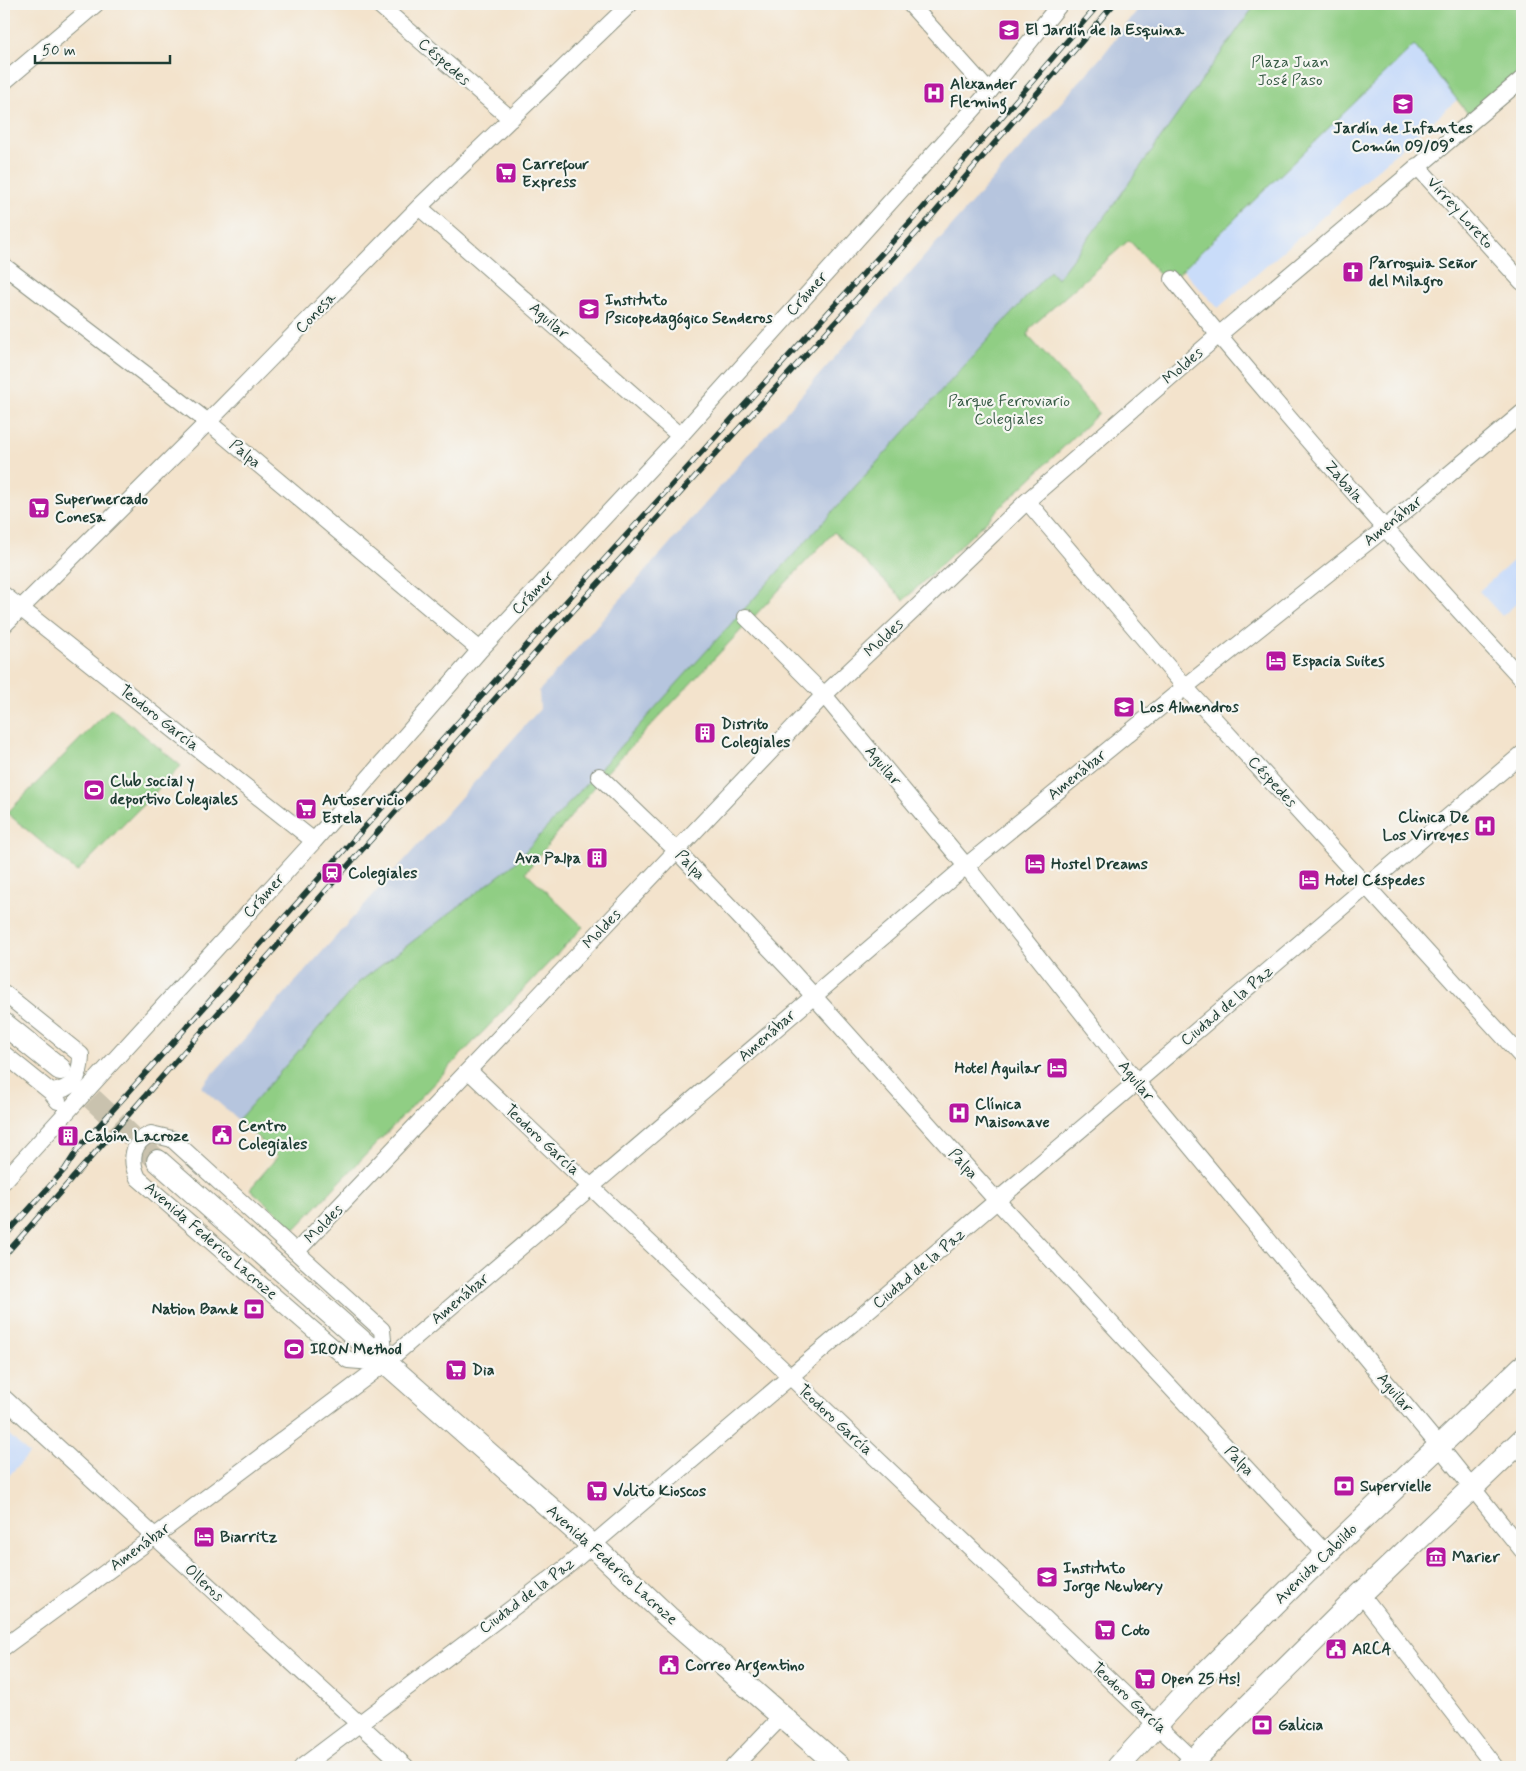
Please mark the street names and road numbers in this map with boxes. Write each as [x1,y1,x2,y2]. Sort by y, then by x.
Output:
street label: Céspedes [413,33,475,91]
street label: Virrey Loreto [1422,172,1498,254]
street label: Crámer [782,267,833,321]
street label: Conesa [291,287,341,338]
street label: Aguilar [524,298,574,345]
street label: Moldes [1158,343,1208,389]
street label: Palpa [225,435,265,473]
street label: Zabala [1320,456,1369,508]
street label: Amenábar [1359,491,1427,551]
street label: Crámer [507,566,559,619]
street label: Moldes [860,614,908,662]
street label: Teodoro García [115,680,203,756]
street label: Aguilar [860,741,906,791]
street label: Amenábar [1043,745,1111,805]
street label: Céspedes [1243,752,1301,812]
street label: Palpa [670,845,710,885]
street label: Crámer [239,869,290,923]
street label: Moldes [578,905,626,953]
street label: Ciudad de la Paz [1176,961,1278,1051]
street label: Amenábar [734,1005,800,1067]
street label: Aguilar [1113,1056,1159,1106]
street label: Teodoro García [500,1100,584,1180]
street label: Palpa [944,1144,983,1184]
street label: Avenida Federico Lacroze [140,1177,282,1305]
street label: Moldes [300,1200,348,1248]
street label: Ciudad de la Paz [868,1224,970,1314]
street label: Amenábar [427,1268,494,1329]
street label: Aguilar [1372,1368,1418,1418]
street label: Teodoro García [793,1380,877,1460]
street label: Palpa [1219,1441,1259,1481]
street label: Avenida Federico Lacroze [542,1500,682,1630]
street label: Amenábar [106,1518,175,1576]
street label: Avenida Cabildo [1270,1519,1362,1609]
street label: Ciudad de la Paz [475,1553,579,1639]
street label: Olleros [180,1560,228,1606]
street label: Teodoro García [1087,1658,1171,1738]

